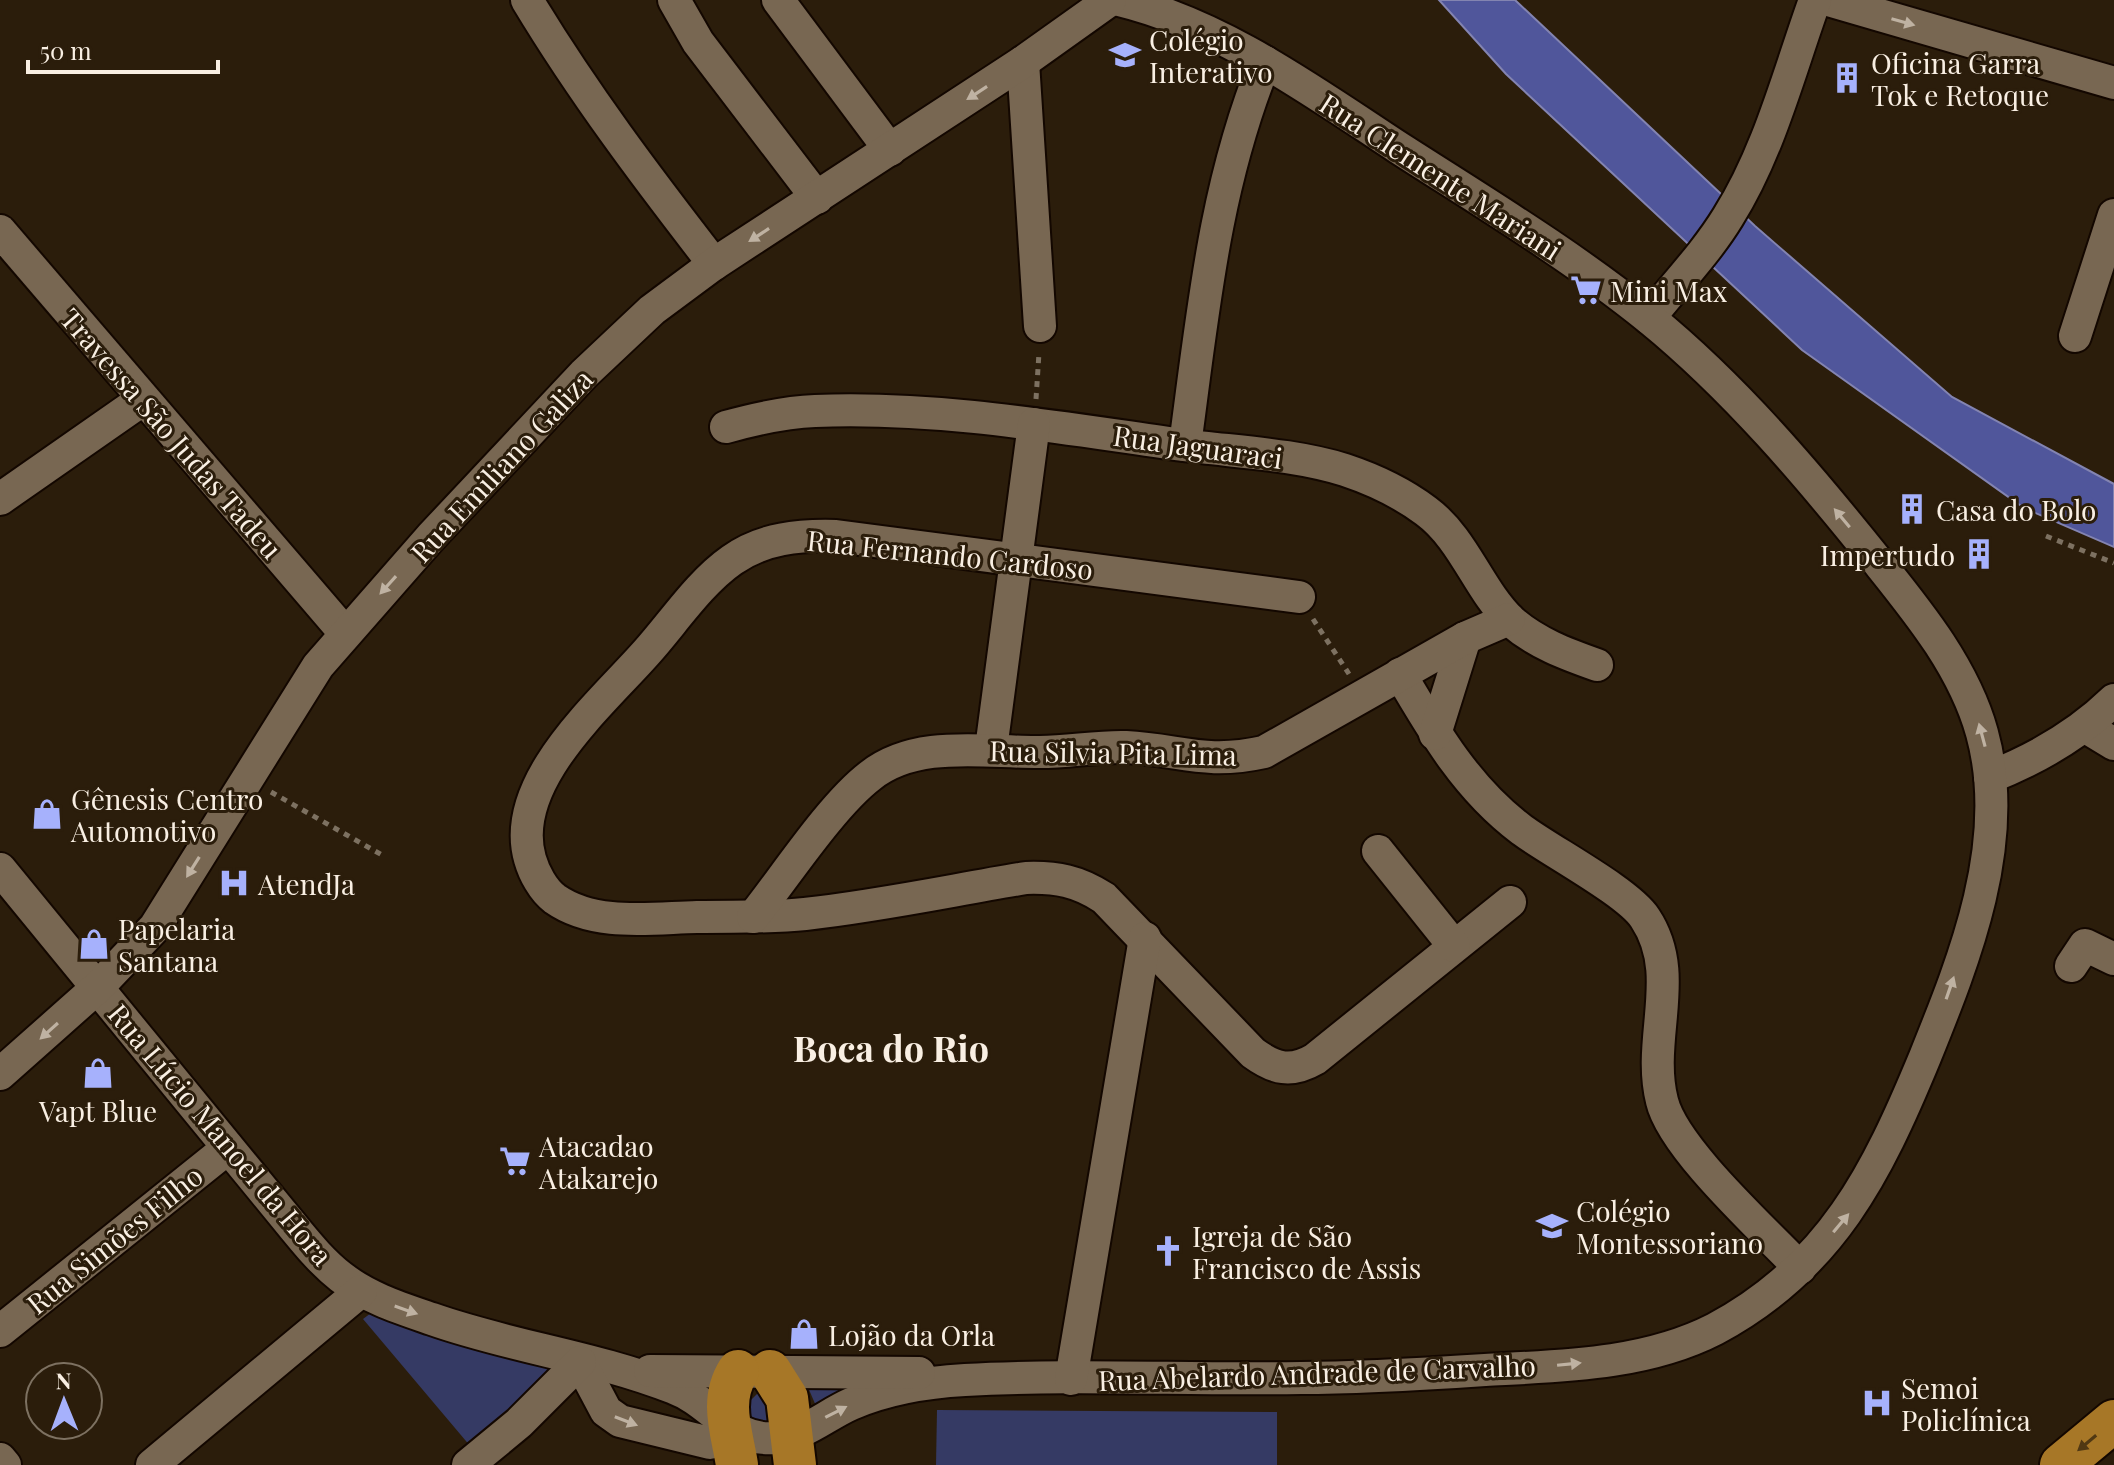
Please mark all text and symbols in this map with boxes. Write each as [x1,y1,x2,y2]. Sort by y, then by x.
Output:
one-way arrow [1891,16,1915,29]
place label: Colégio Interativo [1149,21,1273,90]
scale bar [28,24,218,74]
text: 50 m [40,34,92,66]
school or university icon: Colégio Interativo [1108,38,1142,72]
place label: Oficina Garra Tok e Retoque [1871,44,2049,113]
building icon: Oficina Garra Tok e Retoque [1830,61,1864,95]
street label: Rua Clemente Mariani [1313,84,1569,268]
one-way arrow [966,85,988,99]
one-way arrow [749,227,770,242]
place label: Mini Max [1610,272,1728,309]
supermarket icon: Mini Max [1569,273,1603,307]
street label: Travessa São Judas Tadeu [53,300,291,566]
street label: Rua Emiliano Galiza [402,360,600,570]
street label: Rua Jaguaraci [1111,416,1285,476]
place label: Casa do Bolo [1936,491,2096,528]
building icon: Casa do Bolo [1895,492,1929,526]
one-way arrow [1834,508,1851,528]
street label: Rua Fernando Cardoso [805,521,1095,587]
place label: Impertudo [1820,536,1955,573]
building icon: Impertudo [1962,537,1996,571]
one-way arrow [380,575,398,594]
one-way arrow [1975,722,1987,747]
street label: Rua Silvia Pita Lima [989,731,1237,773]
place label: Gênesis Centro Automotivo [70,780,263,849]
shop icon: Gênesis Centro Automotivo [30,797,64,831]
one-way arrow [186,856,200,878]
place label: AtendJa [257,865,355,902]
hospital icon: AtendJa [217,866,251,900]
place label: Papelaria Santana [118,910,235,979]
shop icon: Papelaria Santana [77,927,111,961]
one-way arrow [1945,976,1957,1000]
street label: Rua Lúcio Manoel da Hora [101,996,341,1273]
one-way arrow [40,1022,60,1039]
district label: Boca do Rio [793,1023,989,1071]
shop icon: Vapt Blue [81,1056,115,1090]
place label: Vapt Blue [38,1092,157,1129]
place label: Atacadao Atakarejo [538,1127,658,1196]
supermarket icon: Atacadao Atakarejo [498,1144,532,1178]
street label: Rua Simões Filho [18,1157,210,1321]
place label: Colégio Montessoriano [1576,1192,1763,1261]
school or university icon: Colégio Montessoriano [1535,1209,1569,1243]
one-way arrow [1832,1213,1849,1233]
place label: Igreja de São Francisco de Assis [1192,1217,1421,1286]
church icon: Igreja de São Francisco de Assis [1151,1234,1185,1268]
one-way arrow [395,1305,419,1317]
place label: Lojão da Orla [828,1316,995,1353]
shop icon: Lojão da Orla [787,1317,821,1351]
street label: Rua Abelardo Andrade de Carvalho [1098,1346,1536,1398]
one-way arrow [1557,1357,1582,1370]
north arrow [24,1361,104,1441]
text: N [55,1365,72,1395]
place label: Semoi Policlínica [1901,1369,2031,1438]
hospital icon: Semoi Policlínica [1860,1386,1894,1420]
one-way arrow [824,1405,847,1418]
one-way arrow [614,1415,638,1428]
one-way arrow [2078,1434,2098,1451]

